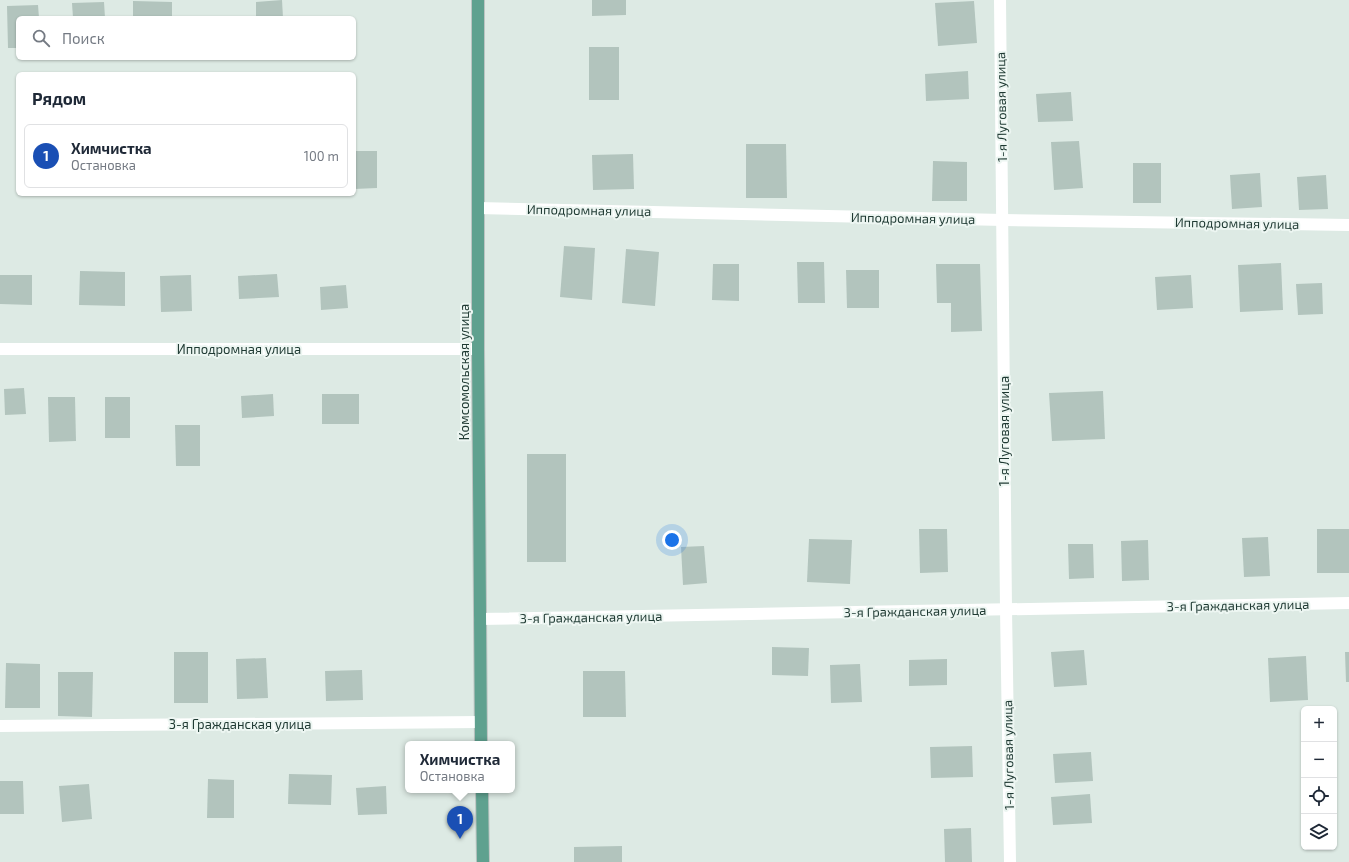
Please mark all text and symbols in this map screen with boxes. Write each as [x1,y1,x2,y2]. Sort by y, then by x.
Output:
search box [16,16,356,60]
icon: search [30,27,52,49]
text: Поиск [62,29,105,47]
street label: 1-я Луговая улица [992,52,1010,162]
text: Рядом [32,88,86,108]
text: Химчистка [71,139,152,157]
text: 1 [43,148,49,164]
text: 100 m [304,148,339,164]
text: Остановка [71,157,136,173]
street label: Ипподромная улица [527,201,651,219]
street label: Ипподромная улица [851,209,975,227]
street label: Ипподромная улица [1175,214,1299,232]
street label: Комсомольская улица [456,304,472,440]
street label: Ипподромная улица [177,341,301,357]
street label: 1-я Луговая улица [996,376,1012,486]
your location [662,530,682,550]
street label: 3-я Гражданская улица [1167,596,1309,614]
street label: 3-я Гражданская улица [844,602,986,620]
street label: 3-я Гражданская улица [520,608,662,626]
street label: 1-я Луговая улица [999,700,1017,810]
map controls [1301,706,1337,850]
button: + [1301,706,1337,742]
street label: 3-я Гражданская улица [169,716,311,732]
popup [405,741,515,793]
button: − [1301,742,1337,778]
text: Химчистка [420,750,500,768]
text: Остановка [420,768,485,784]
button: locate [1301,778,1337,814]
pin: 1 [447,806,473,839]
button: layers [1301,814,1337,850]

